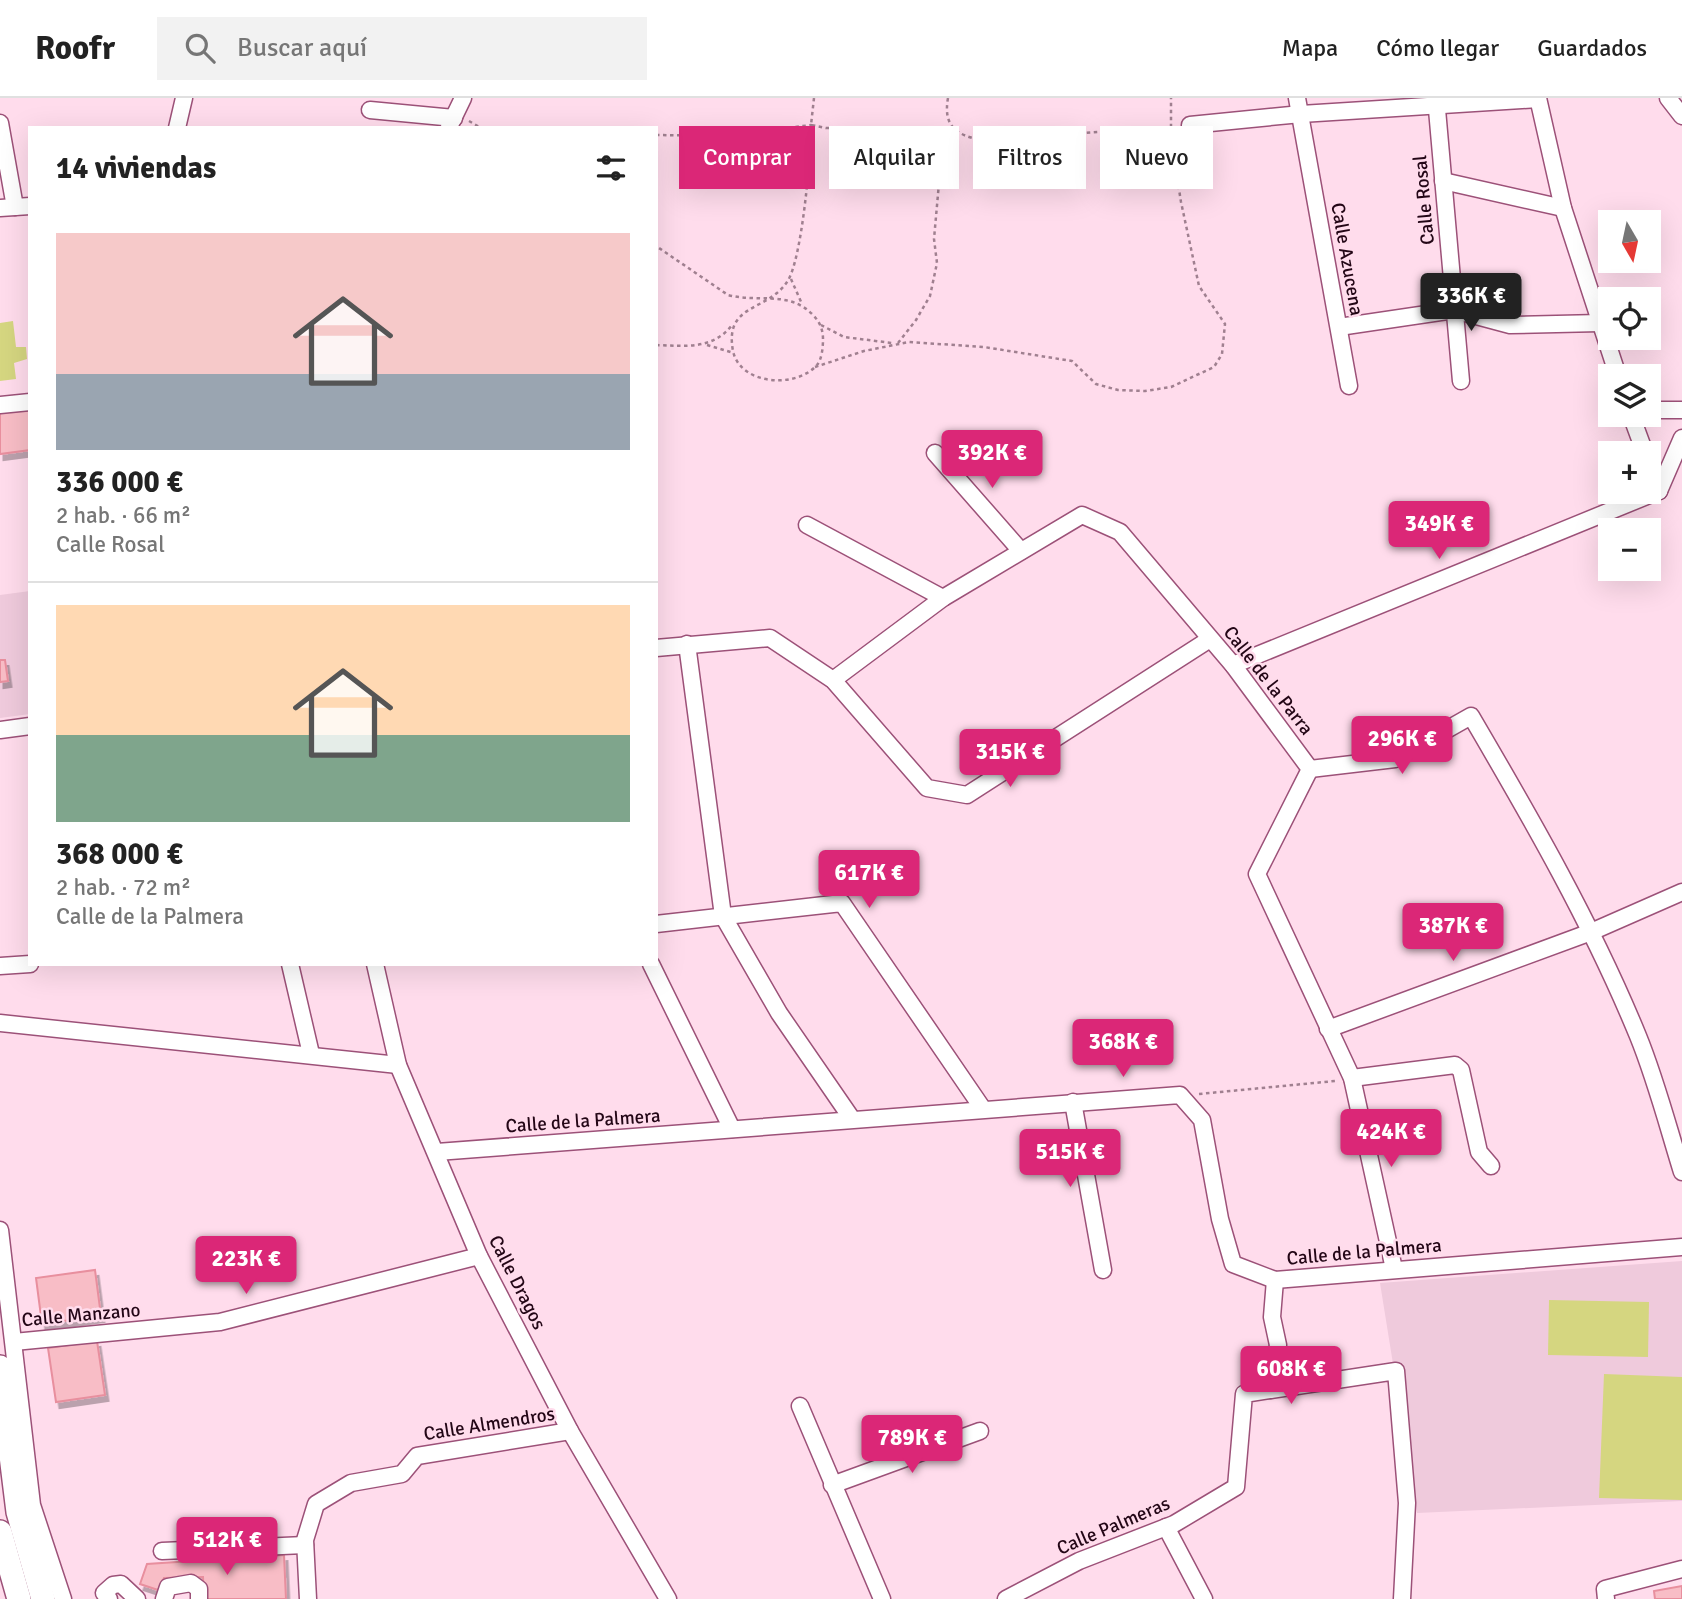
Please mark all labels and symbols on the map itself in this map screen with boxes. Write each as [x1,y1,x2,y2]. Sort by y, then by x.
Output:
street label: Calle Rosal [1408,154,1440,246]
street label: Calle Azucena [1325,201,1369,318]
north arrow [1598,210,1661,273]
pin: 336K € [1414,274,1528,333]
pin: 392K € [935,430,1049,490]
pin: 349K € [1382,502,1496,561]
street label: Calle de la Parra [1218,621,1318,740]
pin: 296K € [1345,716,1459,776]
pin: 315K € [953,730,1067,789]
pin: 617K € [812,850,926,910]
pin: 387K € [1396,904,1510,963]
pin: 368K € [1066,1020,1180,1079]
street label: Calle de la Palmera [505,1104,661,1138]
pin: 424K € [1334,1110,1448,1169]
pin: 515K € [1013,1130,1127,1189]
street label: Calle Dragos [483,1231,551,1334]
street label: Calle de la Palmera [1286,1233,1443,1271]
pin: 223K € [189,1236,303,1296]
street label: Calle Manzano [21,1298,142,1332]
pin: 608K € [1234,1346,1348,1406]
street label: Calle Almendros [422,1402,556,1446]
pin: 789K € [855,1416,969,1475]
street label: Calle Palmeras [1053,1491,1174,1560]
pin: 512K € [170,1518,284,1577]

